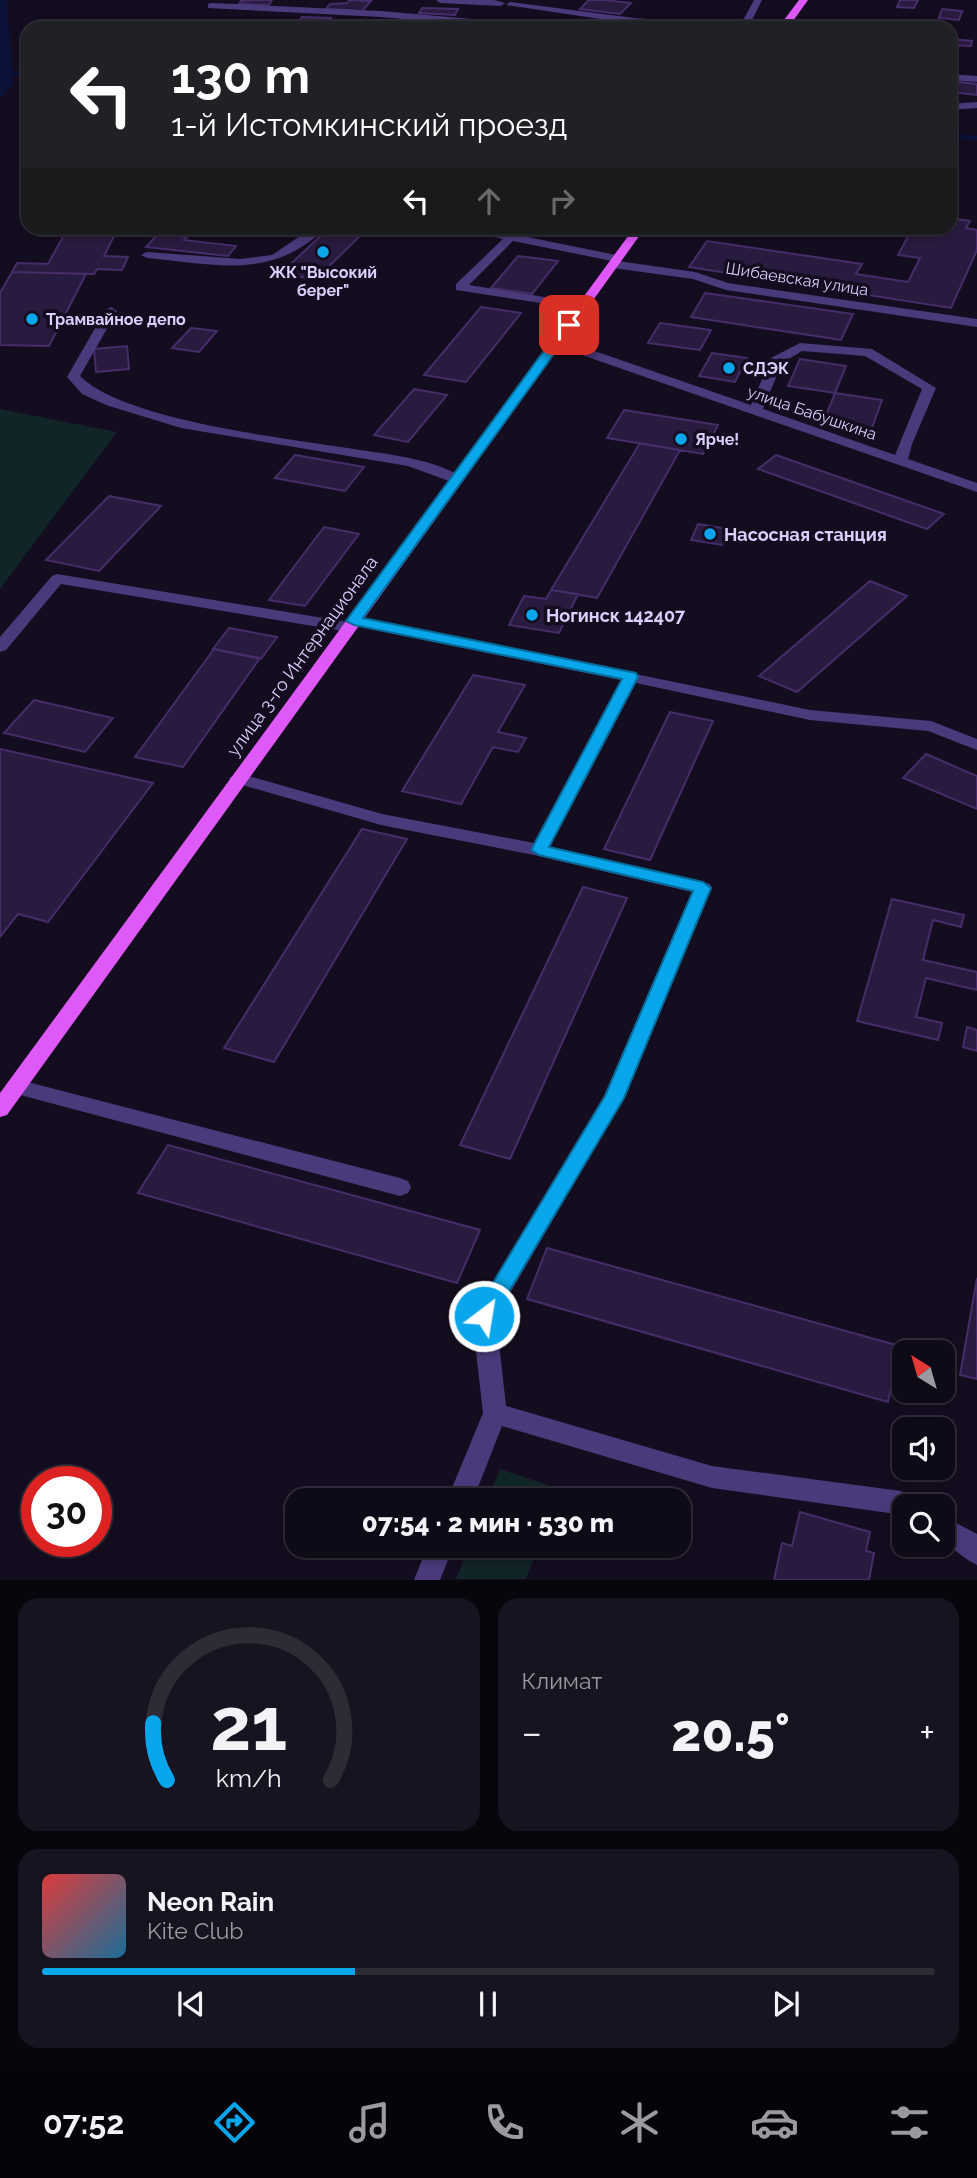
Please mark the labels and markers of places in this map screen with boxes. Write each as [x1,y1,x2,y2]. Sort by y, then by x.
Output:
marker: ЖК "Высокий берег" [315,244,331,260]
place label: ЖК "Высокий берег" [269,263,377,300]
pin [539,295,599,355]
place label: Трамвайное депо [46,310,186,329]
marker: Трамвайное депо [24,311,40,327]
place label: СДЭК [743,359,789,378]
marker: СДЭК [721,360,737,376]
place label: Ярче! [695,430,739,449]
marker: Ярче! [673,431,689,447]
place label: Насосная станция [724,524,887,545]
marker: Насосная станция [702,526,718,542]
place label: Ногинск 142407 [546,605,686,626]
marker: Ногинск 142407 [524,607,540,623]

